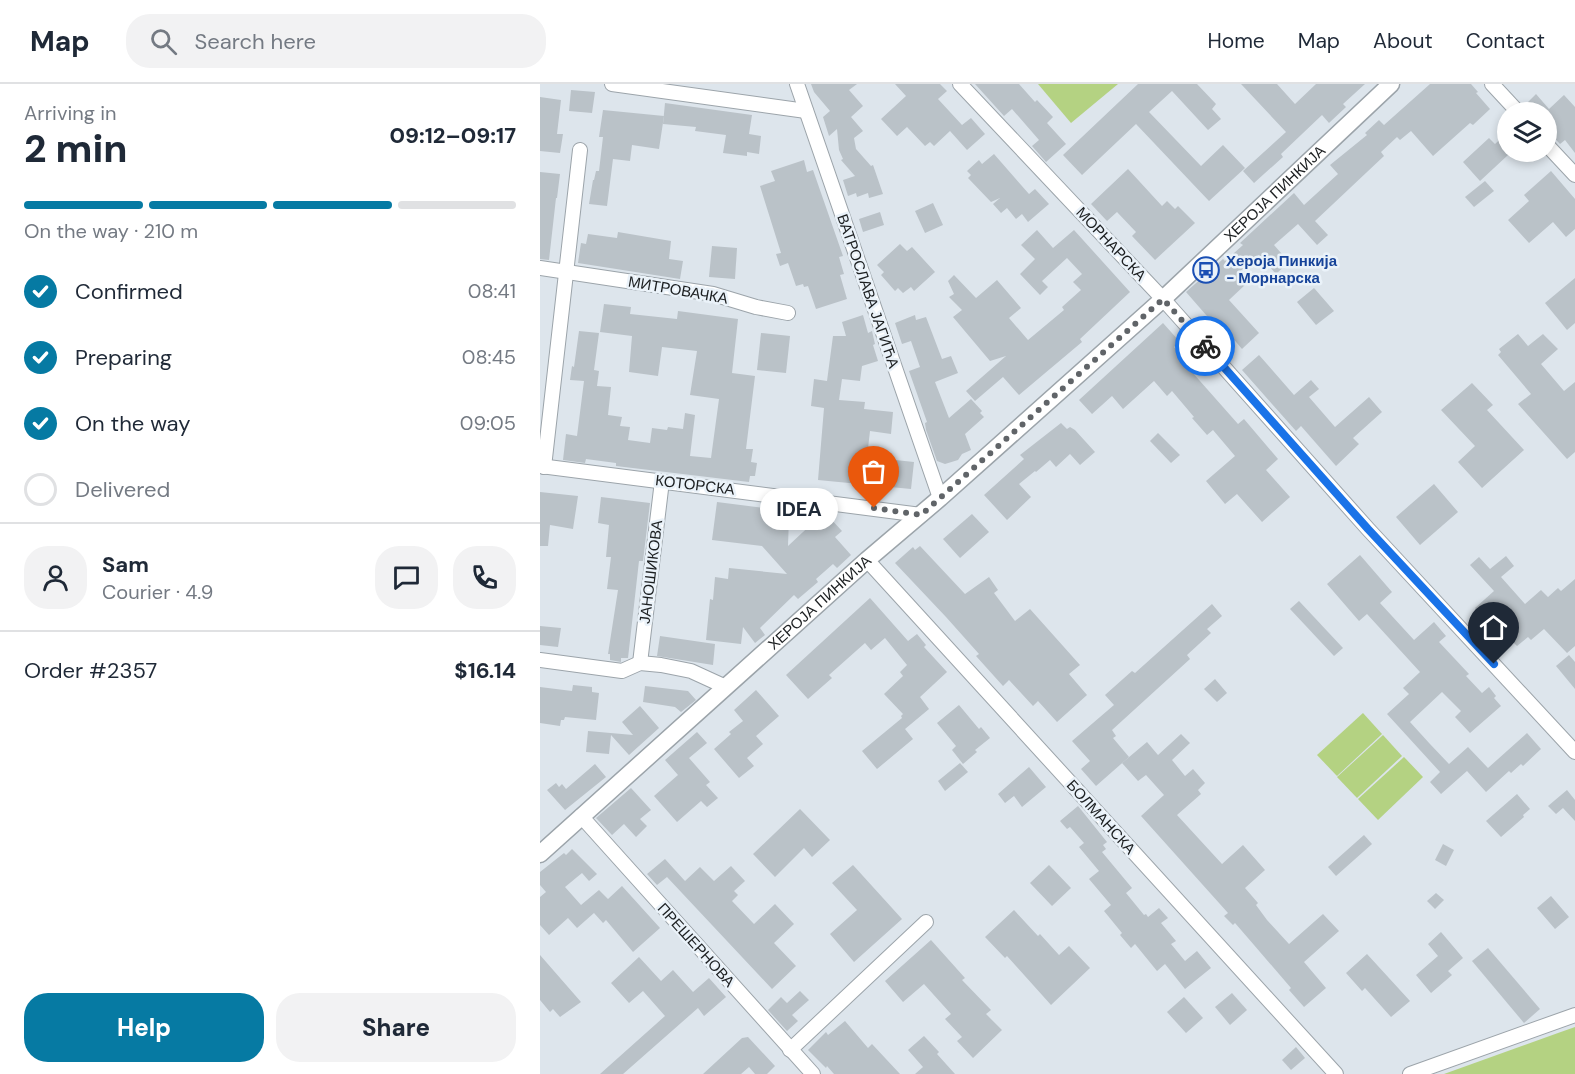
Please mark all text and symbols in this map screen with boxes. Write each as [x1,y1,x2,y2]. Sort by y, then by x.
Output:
search box [126,14,546,68]
text: Map [30,23,90,60]
icon: search [147,25,180,58]
text: Search here [195,27,316,56]
text: Home [1207,27,1265,55]
text: Map [1298,27,1340,55]
text: About [1373,27,1433,55]
text: Contact [1466,27,1545,55]
text: Arriving in [24,100,116,126]
map controls [1497,102,1557,162]
button: layers [1497,102,1557,162]
text: 09:12–09:17 [389,121,516,150]
text: 2 min [24,123,128,174]
street label: ХЕРОЈА ПИНКИЈА [1220,141,1330,246]
street label: МОРНАРСКА [1071,203,1151,285]
street label: ВАТРОСЛАВА ЈАГИЋА [832,211,904,371]
text: On the way · 210 m [24,218,198,244]
place label: Хероја Пинкија - Морнарска [1226,251,1338,288]
bus stop icon: Хероја Пинкија - Морнарска [1191,255,1221,285]
street label: МИТРОВАЧКА [627,271,729,309]
icon: check [24,275,57,308]
text: Confirmed [75,277,183,306]
text: 08:41 [468,278,516,304]
courier [1175,316,1235,376]
icon: bike [1189,330,1222,363]
icon: check [24,341,57,374]
text: Preparing [75,343,172,372]
text: 08:45 [462,344,516,370]
icon: check [24,407,57,440]
text: On the way [75,409,190,438]
text: 09:05 [460,410,516,436]
pin [848,446,899,508]
icon: bag [857,455,890,488]
street label: КОТОРСКА [654,470,736,500]
text: Delivered [75,475,170,504]
callout: IDEA [760,487,838,529]
text: IDEA [776,496,822,522]
street label: ЈАНОШИКОВА [635,519,667,625]
button: person [24,546,87,609]
button: chat [375,546,438,609]
button: phone [453,546,516,609]
text: Sam [102,550,149,579]
street label: ХЕРОЈА ПИНКИЈА [764,551,876,654]
text: Courier · 4.9 [102,579,213,605]
pin [1468,602,1519,664]
icon: home [1477,611,1510,644]
text: Order #2357 [24,656,157,685]
text: $16.14 [454,656,516,685]
street label: БОЛМАНСКА [1062,775,1140,859]
street label: ПРЕШЕРНОВА [653,899,739,991]
button: Help [24,993,264,1062]
button: Share [276,993,516,1062]

